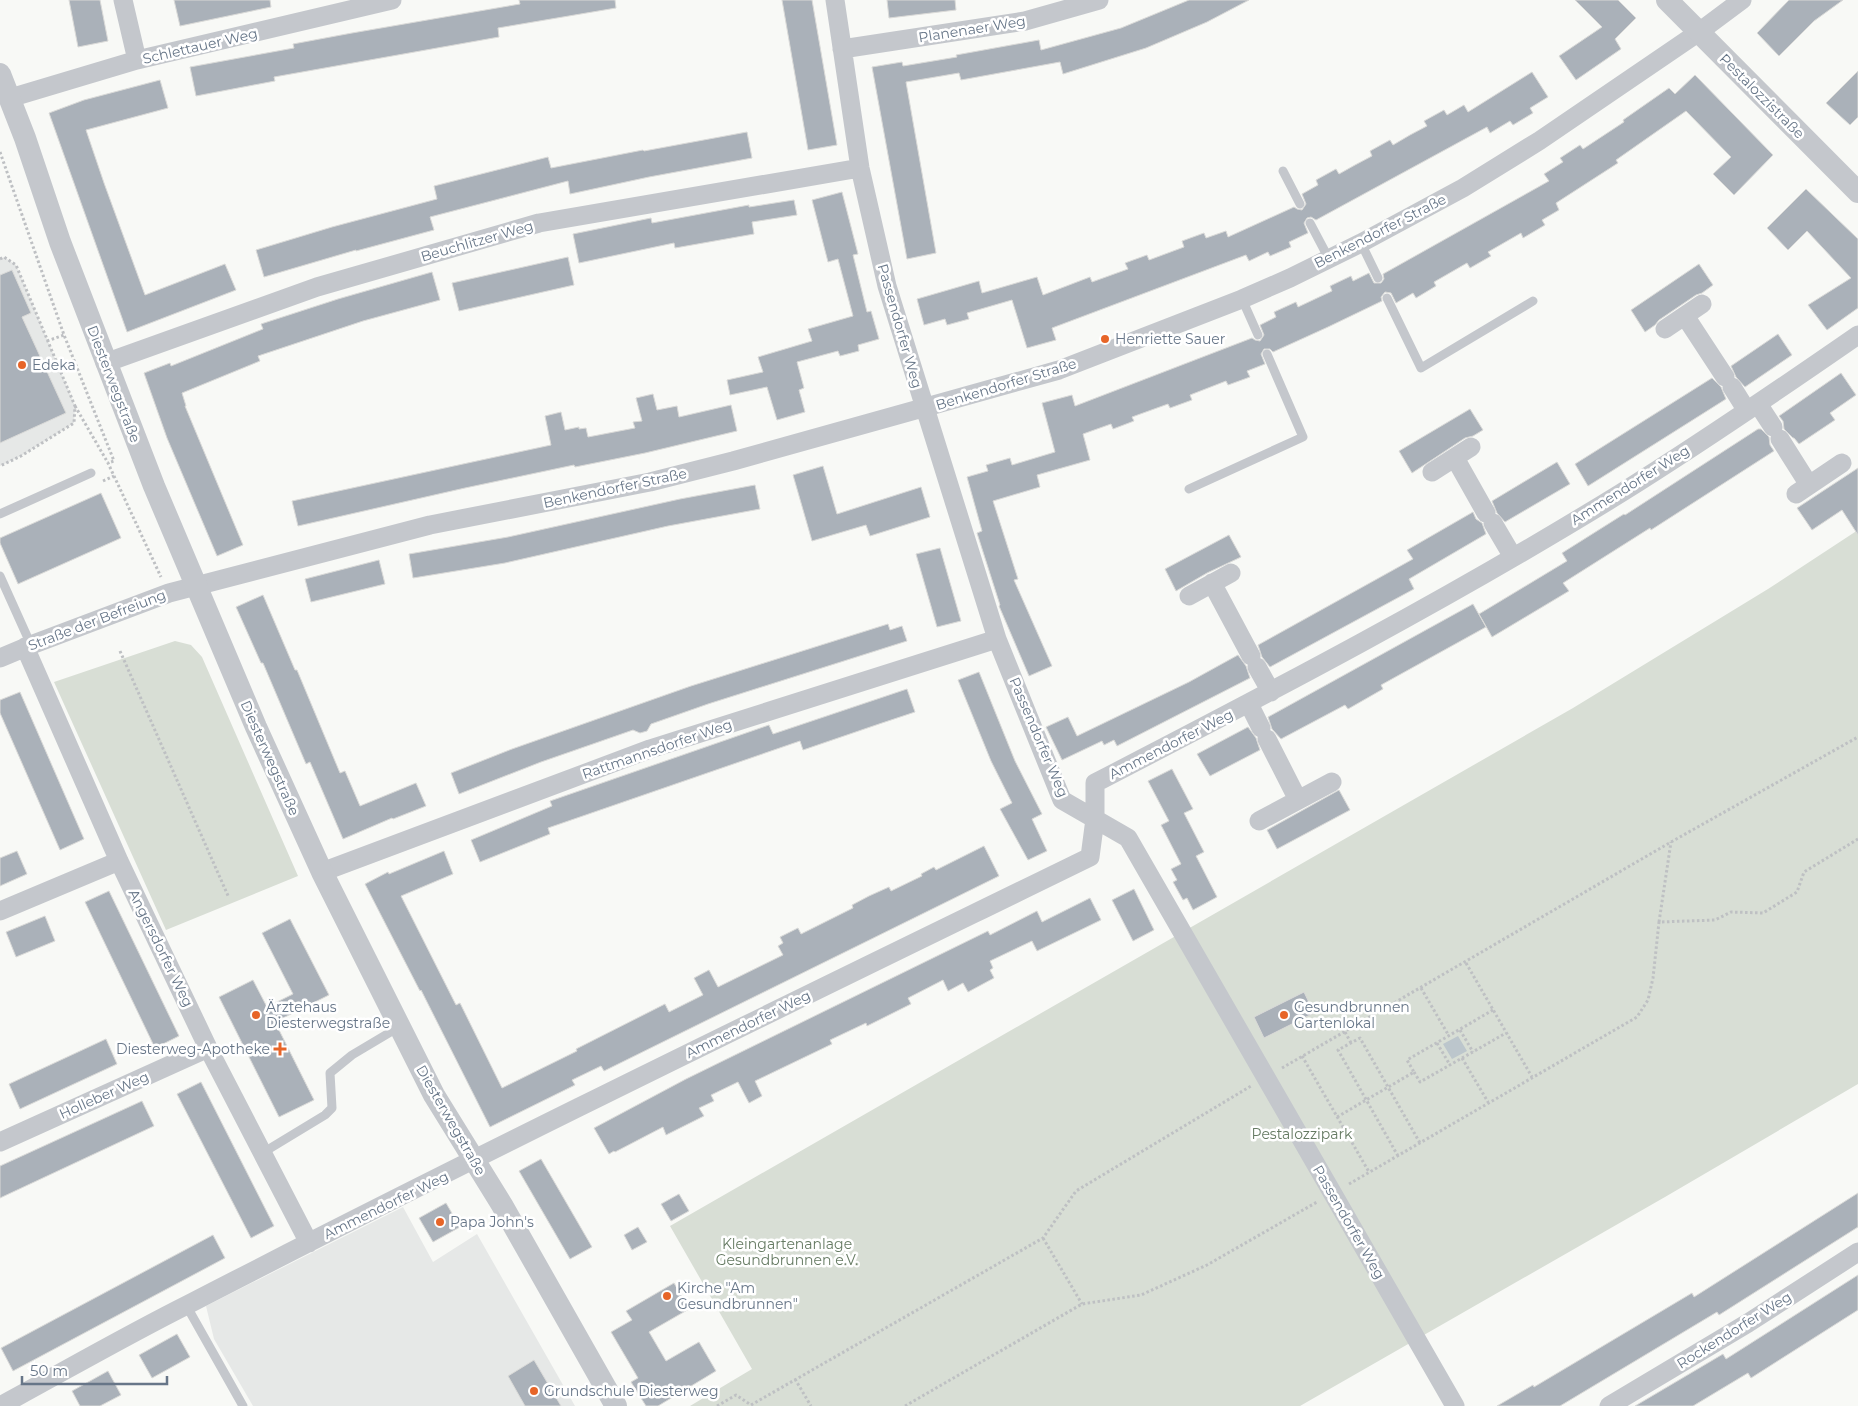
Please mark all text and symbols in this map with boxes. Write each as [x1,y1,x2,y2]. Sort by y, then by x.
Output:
street label: Planenaer Weg [917,12,1027,46]
street label: Schlettauer Weg [141,24,259,68]
street label: Pestalozzistraße [1716,50,1808,142]
street label: Benkendorfer Straße [1311,190,1449,272]
street label: Beuchlitzer Weg [419,216,535,266]
street label: Passendorfer Weg [874,262,926,390]
street label: Diesterwegstraße [83,323,145,445]
place label: Henriette Sauer [1115,330,1226,348]
marker: Henriette Sauer [1099,333,1111,345]
street label: Benkendorfer Straße [933,354,1079,414]
place label: Edeka [32,356,76,374]
marker: Edeka [16,359,28,371]
street label: Ammendorfer Weg [1567,441,1693,529]
street label: Benkendorfer Straße [542,464,688,512]
street label: Straße der Befreiung [26,585,168,655]
street label: Passendorfer Weg [1006,674,1072,800]
street label: Diesterwegstraße [237,698,303,818]
street label: Ammendorfer Weg [1106,705,1236,783]
street label: Rattmannsdorfer Weg [580,715,734,783]
street label: Angersdorfer Weg [125,886,197,1010]
street label: Ammendorfer Weg [683,986,813,1062]
place label: Ärztehaus Diesterwegstraße [266,998,390,1032]
place label: Gesundbrunnen Gartenlokal [1294,998,1410,1032]
marker: Ärztehaus Diesterwegstraße [250,1009,262,1021]
marker: Gesundbrunnen Gartenlokal [1278,1009,1290,1021]
place label: Diesterweg-Apotheke [116,1040,270,1058]
marker: Diesterweg-Apotheke [274,1043,286,1055]
street label: Diesterwegstraße [412,1062,490,1178]
street label: Holleber Weg [56,1067,152,1123]
park label: Pestalozzipark [1252,1125,1353,1143]
street label: Passendorfer Weg [1309,1162,1389,1282]
street label: Ammendorfer Weg [321,1167,451,1243]
place label: Papa John's [450,1213,534,1231]
marker: Papa John's [434,1216,446,1228]
park label: Kleingartenanlage Gesundbrunnen e.V. [716,1235,858,1269]
place label: Kirche "Am Gesundbrunnen" [677,1279,798,1313]
street label: Rockendorfer Weg [1673,1287,1795,1373]
marker: Kirche "Am Gesundbrunnen" [661,1290,673,1302]
scale bar [22,1354,168,1386]
text: 50 m [30,1361,68,1380]
place label: Grundschule Diesterweg [544,1382,719,1400]
marker: Grundschule Diesterweg [528,1385,540,1397]

